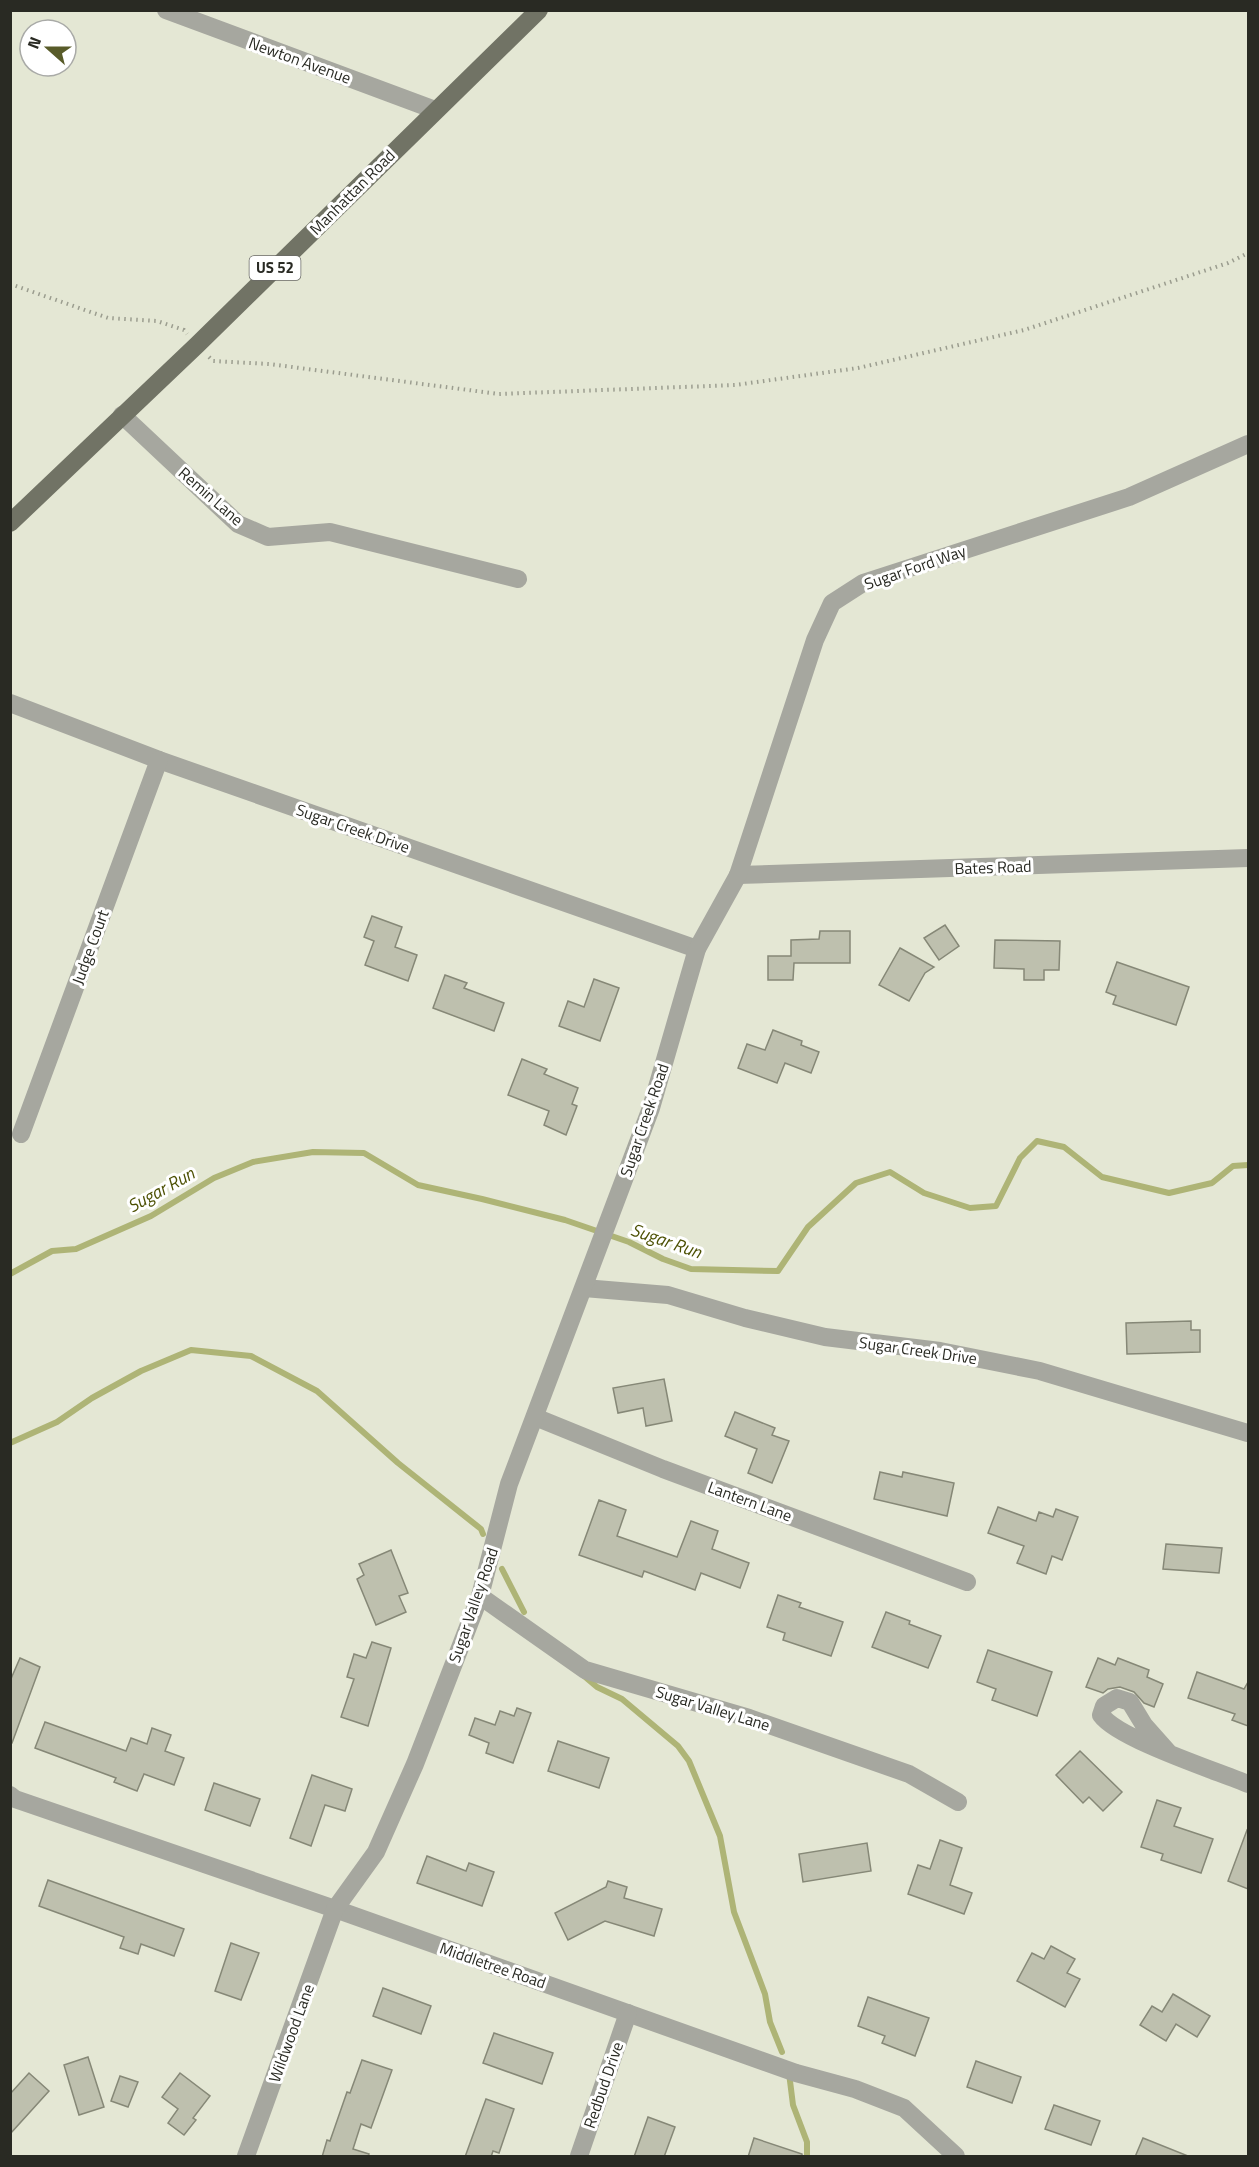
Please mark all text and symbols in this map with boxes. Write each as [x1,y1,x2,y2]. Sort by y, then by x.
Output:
north arrow [18,18,78,78]
street label: Newton Avenue [246,30,354,90]
text: N [21,33,47,52]
street label: Manhattan Road [304,144,400,240]
road number: US 52 [250,256,300,280]
street label: Remin Lane [173,461,249,531]
street label: Sugar Ford Way [861,538,969,596]
street label: Sugar Creek Drive [293,797,413,859]
street label: Bates Road [954,854,1032,880]
street label: Judge Court [65,906,115,988]
street label: Sugar Creek Road [613,1060,675,1180]
water label: Sugar Run [122,1160,200,1219]
water label: Sugar Run [627,1216,706,1266]
street label: Sugar Creek Drive [857,1330,979,1370]
street label: Lantern Lane [705,1475,795,1527]
street label: Sugar Valley Road [442,1544,504,1666]
street label: Sugar Valley Lane [653,1679,773,1737]
street label: Middletree Road [437,1936,549,1994]
street label: Wildwood Lane [262,1980,320,2086]
street label: Redbud Drive [577,2038,629,2132]

